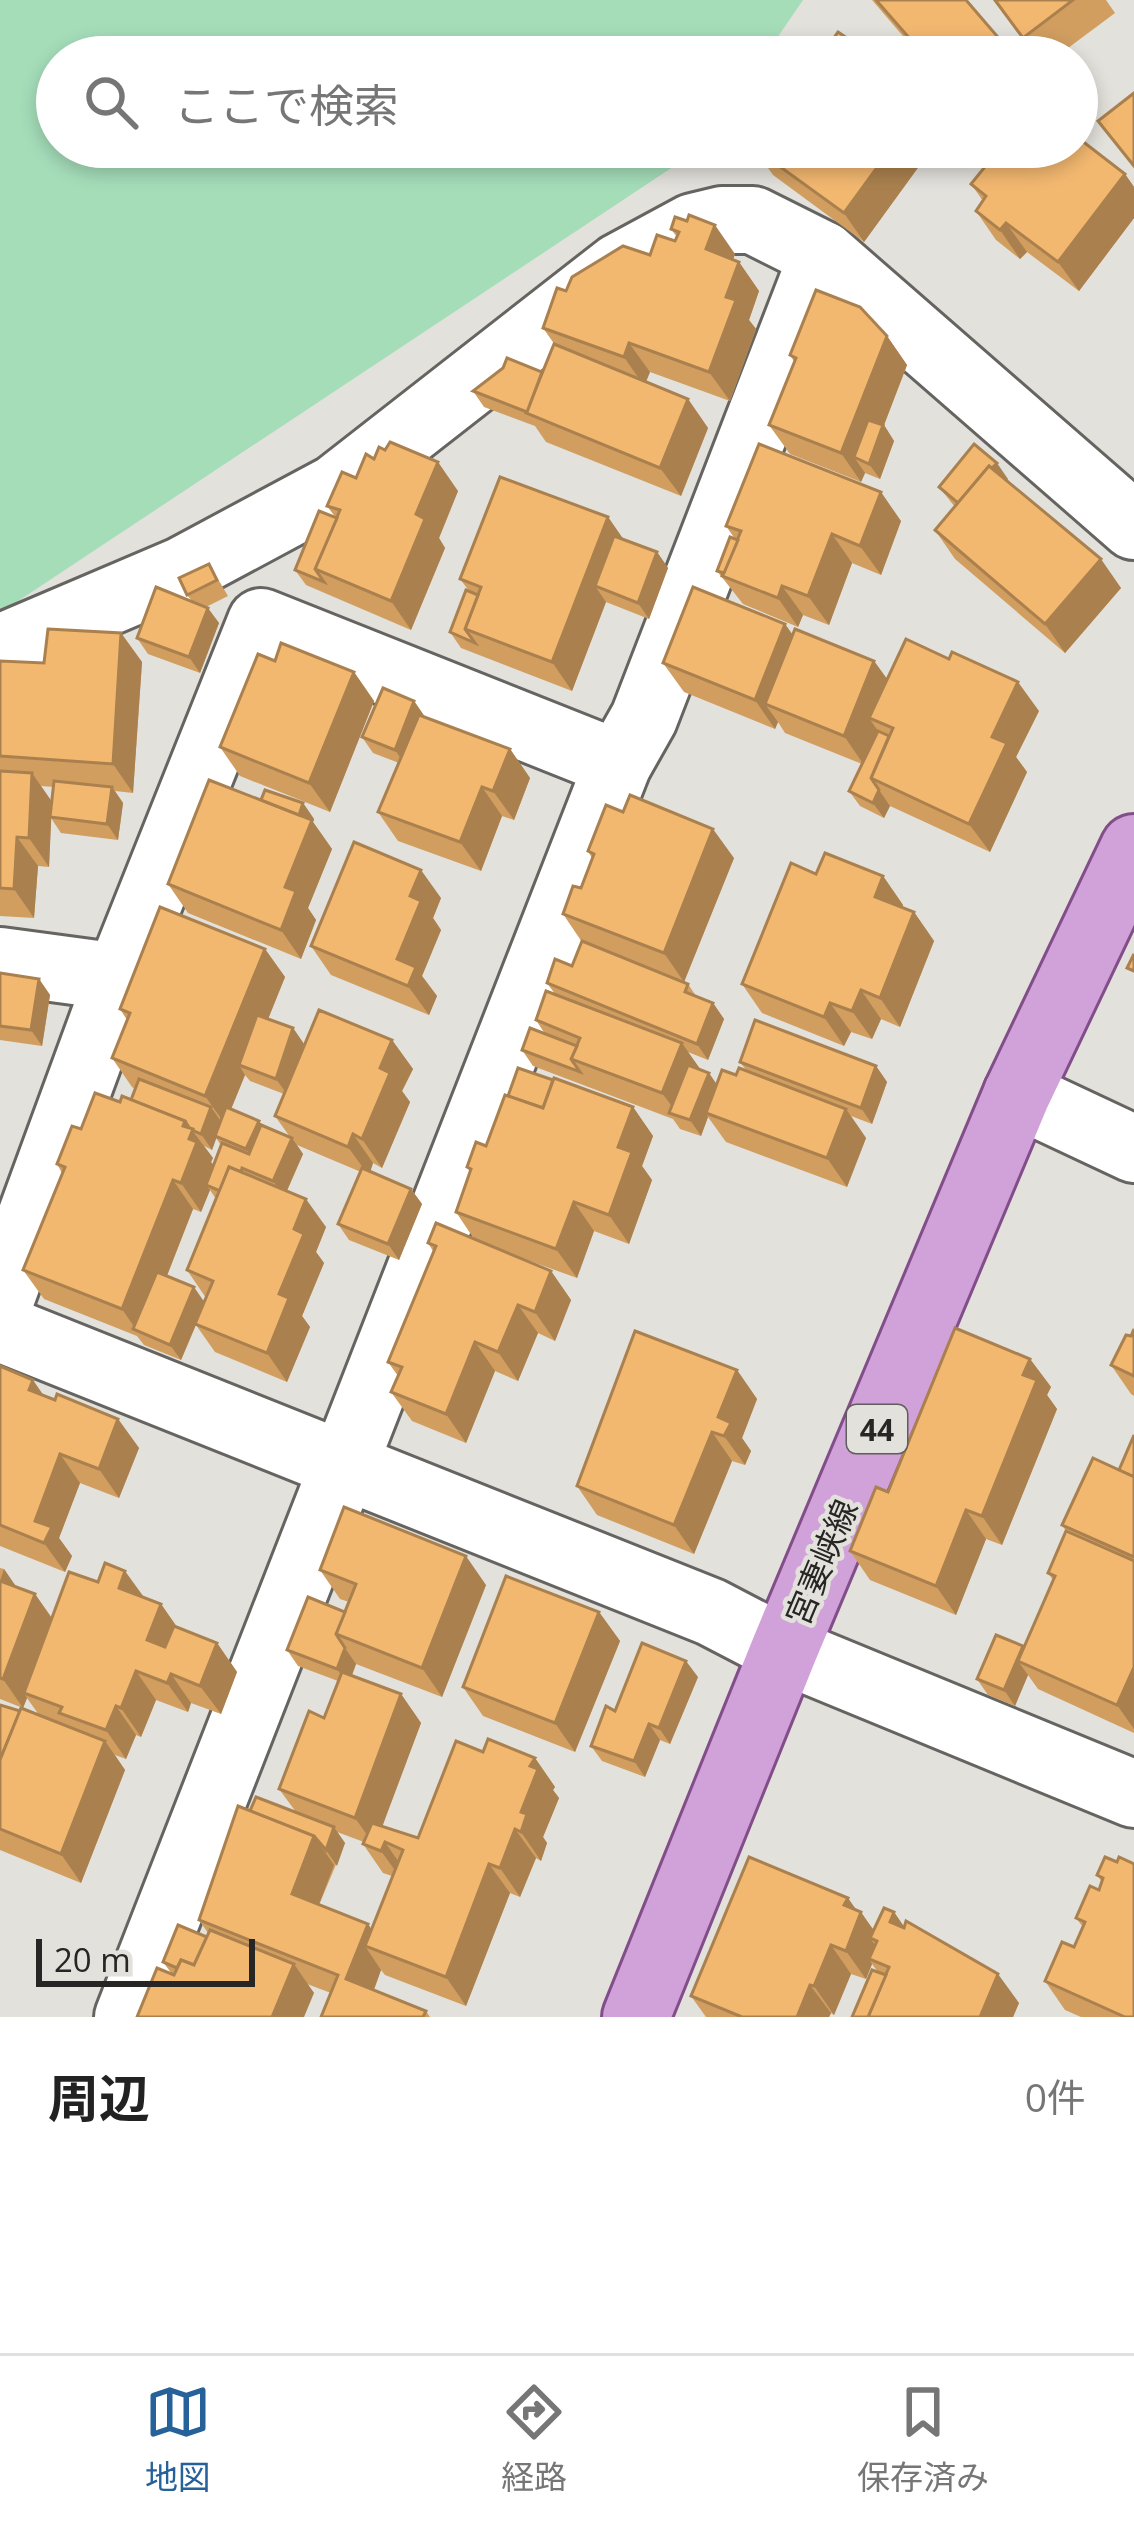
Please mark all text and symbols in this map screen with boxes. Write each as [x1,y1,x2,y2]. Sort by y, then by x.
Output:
search box [36,36,1098,168]
icon: search [78,69,144,135]
text: ここで検索 [174,74,399,135]
road number: 44 [847,1405,907,1453]
street label: 宮妻峡線 [775,1492,867,1632]
scale bar [36,1933,255,1986]
text: 20 m [54,1937,131,1982]
text: 周辺 [48,2062,150,2132]
text: 0件 [1025,2070,1086,2123]
tab: 地図 [145,2379,211,2499]
tab: 経路 [501,2379,567,2499]
tab: 保存済み [857,2379,989,2499]

